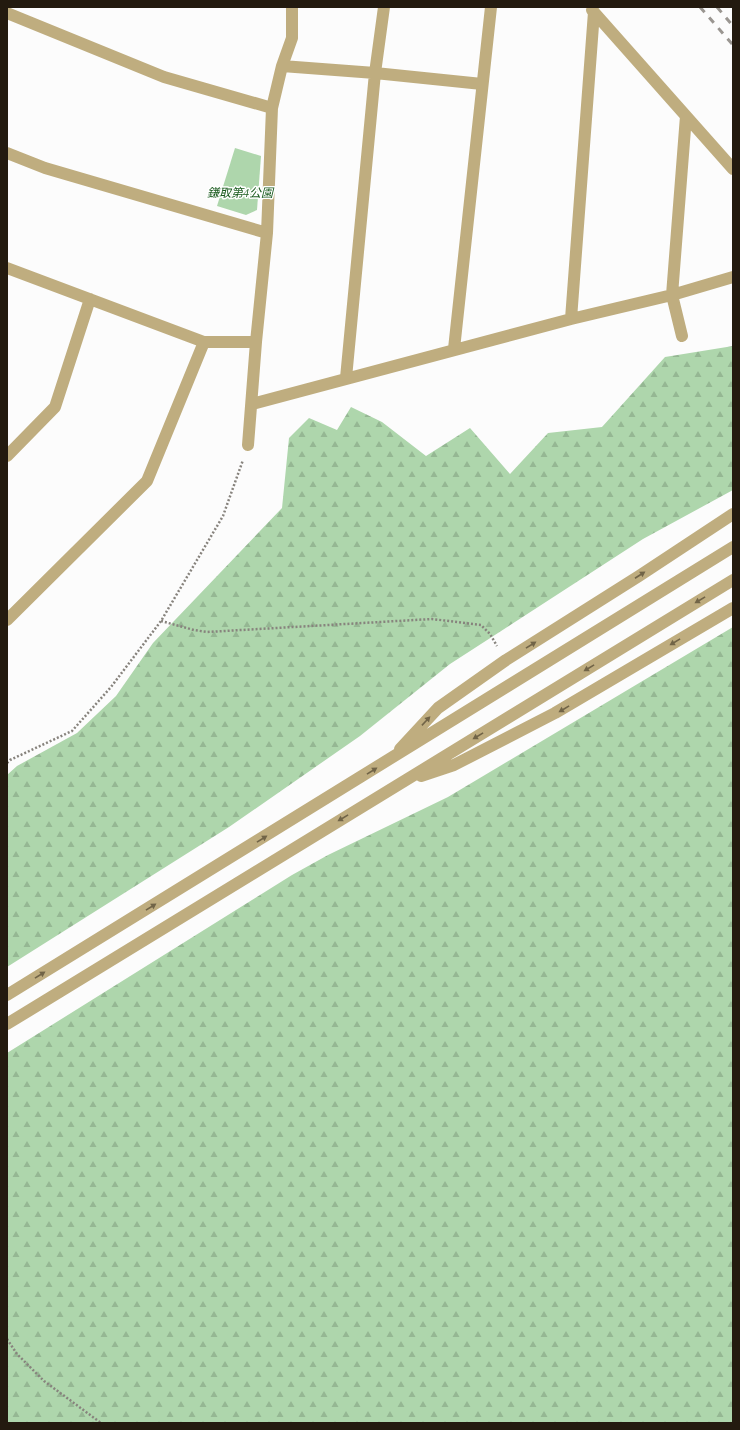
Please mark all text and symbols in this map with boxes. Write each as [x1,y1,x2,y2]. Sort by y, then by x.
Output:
park label: 鎌取第4公園 [207,185,275,201]
one-way arrow [635,571,646,579]
one-way arrow [694,597,706,604]
one-way arrow [669,639,681,646]
one-way arrow [525,641,536,648]
one-way arrow [584,664,594,672]
one-way arrow [558,705,570,712]
one-way arrow [421,716,430,726]
one-way arrow [473,732,483,740]
one-way arrow [366,767,378,774]
one-way arrow [337,815,349,822]
one-way arrow [256,835,268,842]
one-way arrow [146,903,156,911]
one-way arrow [35,971,45,979]

